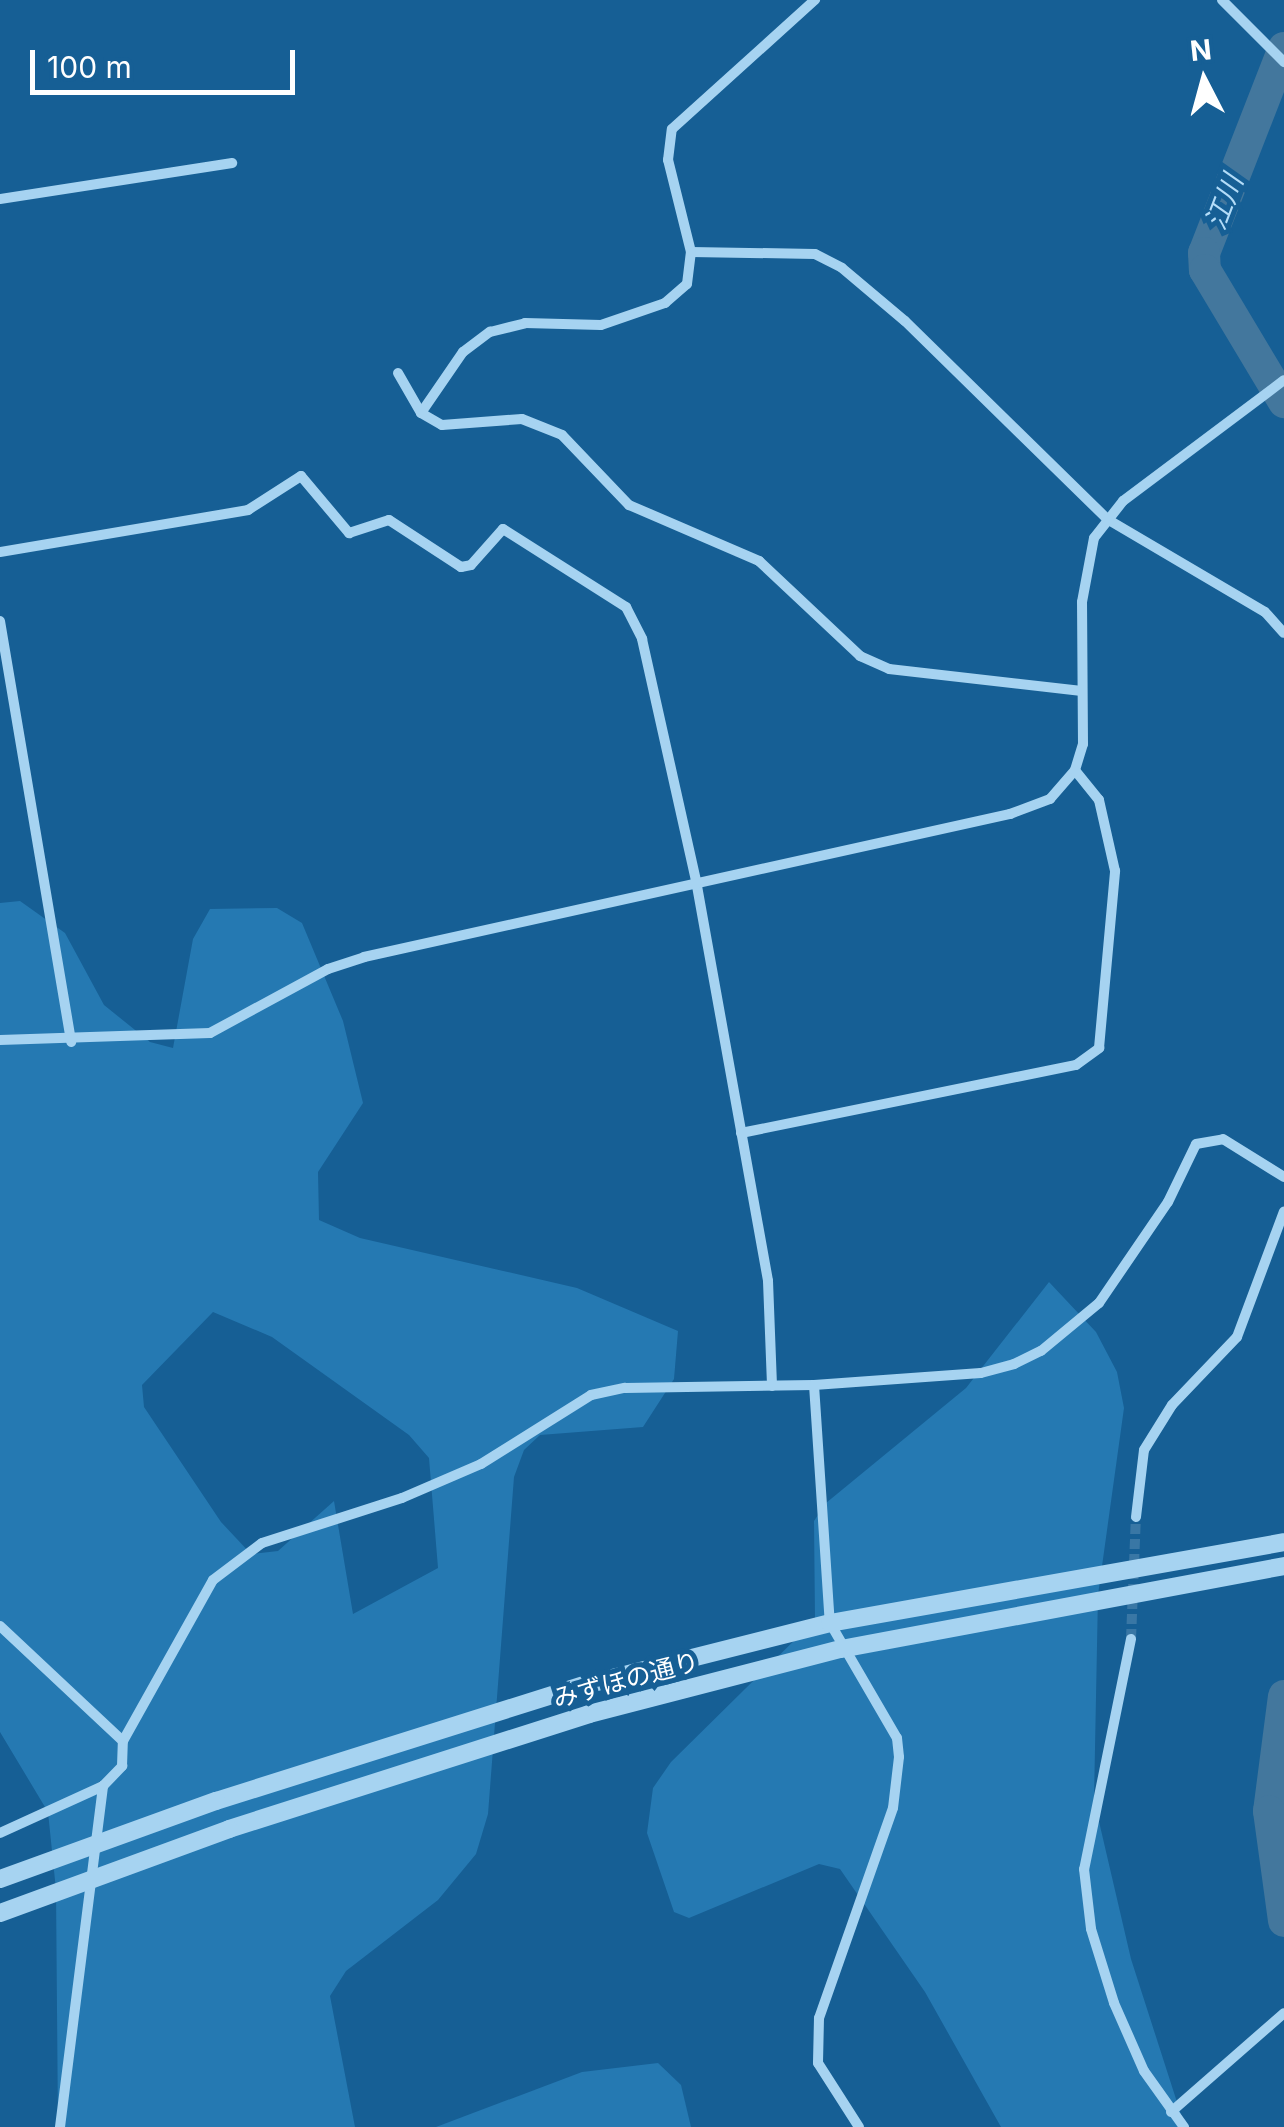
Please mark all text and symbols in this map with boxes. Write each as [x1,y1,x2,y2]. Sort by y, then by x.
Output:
scale bar [35,30,300,92]
north arrow [1154,30,1254,130]
text: N [1188,32,1213,68]
text: 100 m [47,49,132,85]
water label: 江川 [1198,170,1250,234]
street label: みずほの通り [550,1646,702,1714]

